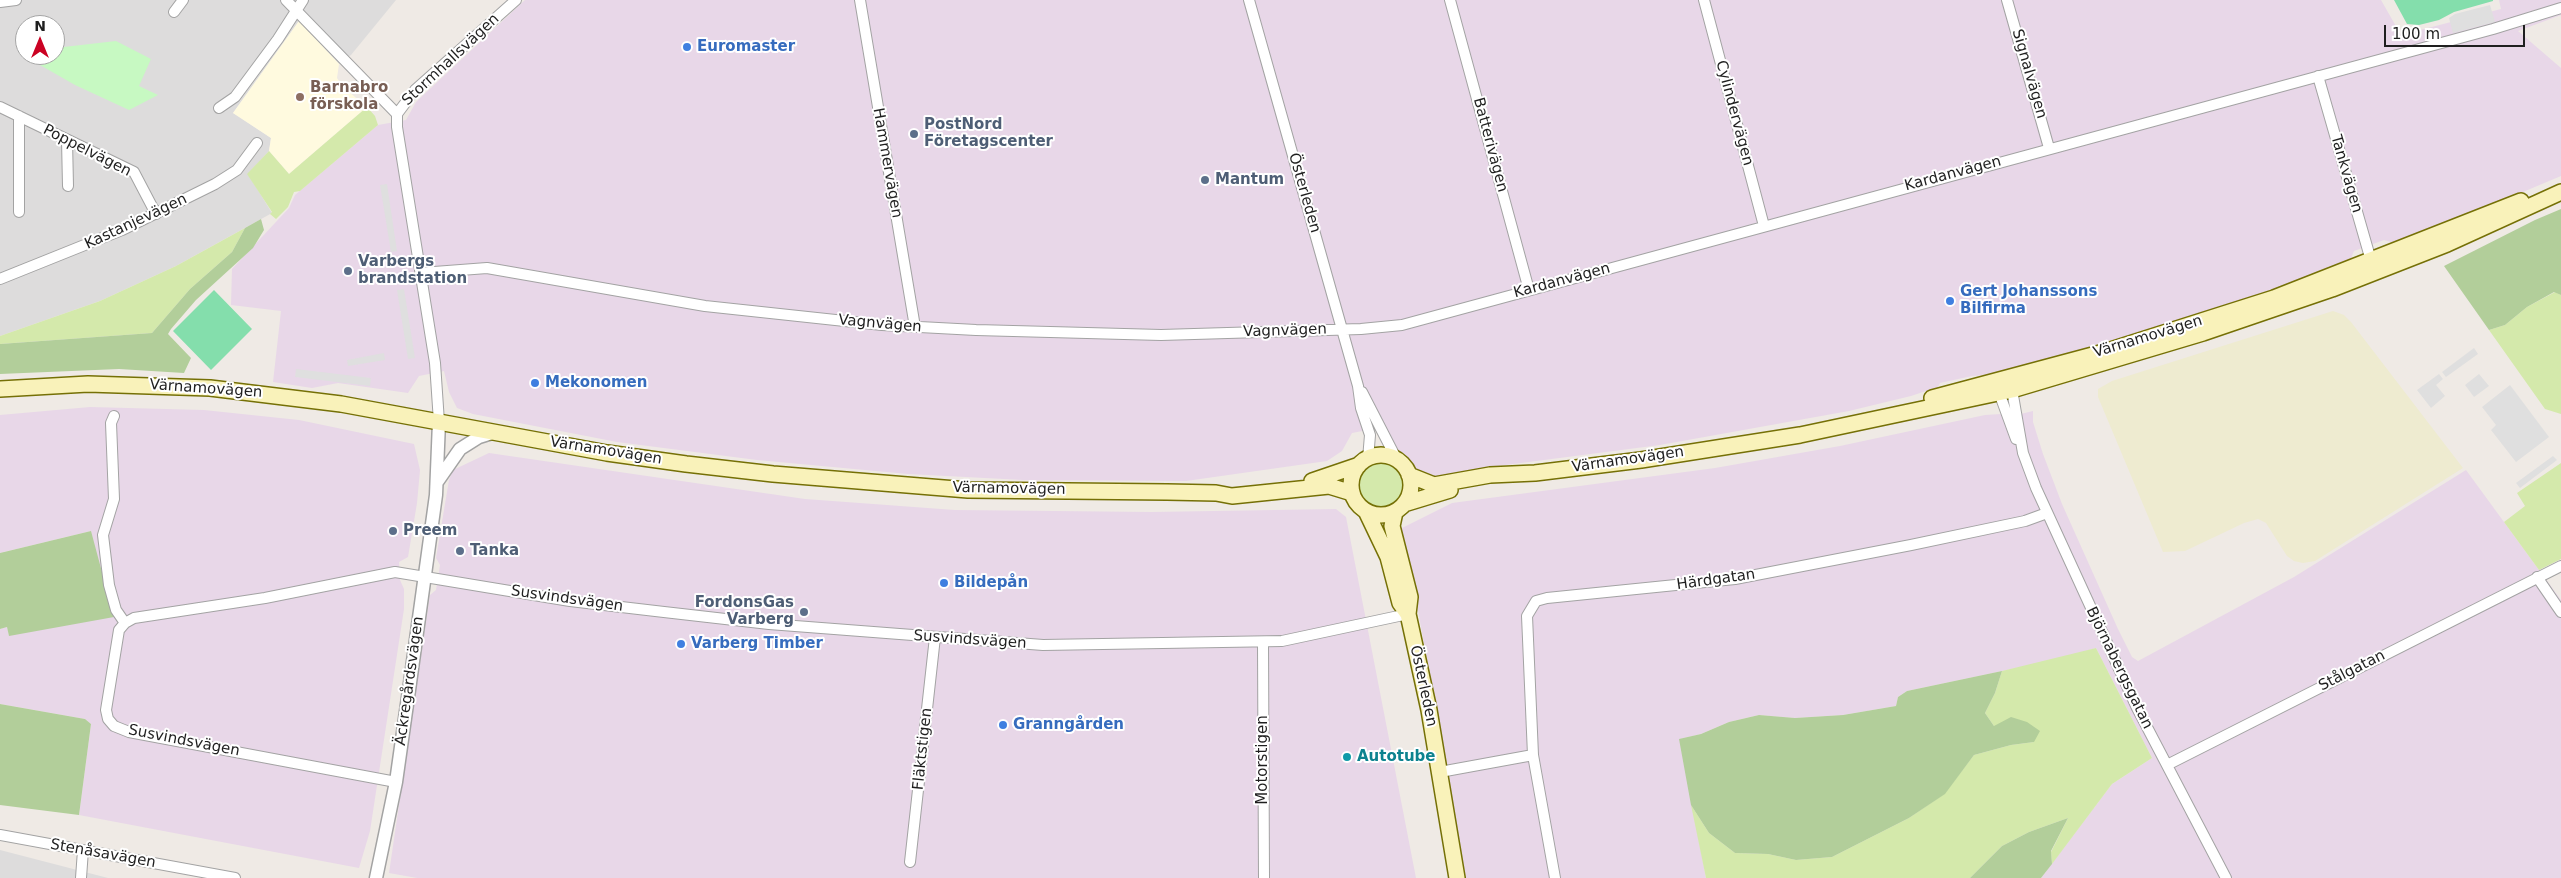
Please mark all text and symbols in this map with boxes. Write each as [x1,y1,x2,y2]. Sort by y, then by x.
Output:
street label: Stormhallsvägen [399,10,503,110]
north arrow [15,15,65,65]
scale bar [2386,15,2527,47]
text: N [34,18,46,34]
text: 100 m [2392,25,2440,43]
street label: Signalvägen [2008,27,2050,121]
place label: Euromaster [697,38,795,56]
marker: Euromaster [681,41,693,53]
street label: Cylindervägen [1711,58,1757,168]
place label: Barnabro förskola [310,79,388,114]
marker: Barnabro förskola [294,91,306,103]
street label: Batterivägen [1469,96,1511,194]
street label: Hammervägen [868,107,906,219]
place label: PostNord Företagscenter [924,116,1053,151]
street label: Poppelvägen [40,121,134,181]
marker: PostNord Företagscenter [908,128,920,140]
street label: Tankvägen [2326,133,2366,215]
street label: Österleden [1284,151,1324,235]
street label: Kardanvägen [1903,152,2003,196]
place label: Mantum [1215,171,1284,189]
marker: Mantum [1199,174,1211,186]
street label: Kastanjevägen [82,190,190,254]
place label: Varbergs brandstation [358,253,467,288]
street label: Kardanvägen [1512,259,1612,303]
marker: Varbergs brandstation [342,265,354,277]
place label: Gert Johanssons Bilfirma [1960,283,2097,318]
marker: Gert Johanssons Bilfirma [1944,295,1956,307]
street label: Vagnvägen [838,311,922,337]
street label: Värnamovägen [2091,312,2205,362]
street label: Vagnvägen [1243,321,1327,341]
place label: Mekonomen [545,374,647,392]
street label: Värnamovägen [149,376,263,402]
marker: Mekonomen [529,377,541,389]
street label: Värnamovägen [549,433,663,469]
street label: Värnamovägen [1571,443,1685,477]
street label: Värnamovägen [952,479,1066,499]
place label: Preem [403,522,457,540]
marker: Preem [387,525,399,537]
place label: Tanka [470,542,519,560]
marker: Tanka [454,545,466,557]
street label: Härdgatan [1676,566,1756,594]
place label: Bildepån [954,574,1028,592]
marker: Bildepån [938,577,950,589]
street label: Susvindsvägen [510,582,624,616]
place label: FordonsGas Varberg [695,594,794,629]
street label: Björnabergsgatan [2082,604,2156,732]
marker: FordonsGas Varberg [798,606,810,618]
street label: Äckregårdsvägen [392,615,428,747]
street label: Susvindsvägen [913,627,1027,653]
place label: Varberg Timber [691,635,823,653]
marker: Varberg Timber [675,638,687,650]
street label: Österleden [1406,644,1440,728]
street label: Stålgatan [2316,647,2388,695]
street label: Fläktstigen [910,707,936,791]
street label: Motorstigen [1254,715,1272,805]
place label: Granngården [1013,716,1124,734]
marker: Granngården [997,719,1009,731]
street label: Susvindsvägen [127,721,241,761]
place label: Autotube [1357,748,1436,766]
marker: Autotube [1341,751,1353,763]
street label: Stenåsavägen [49,836,157,872]

